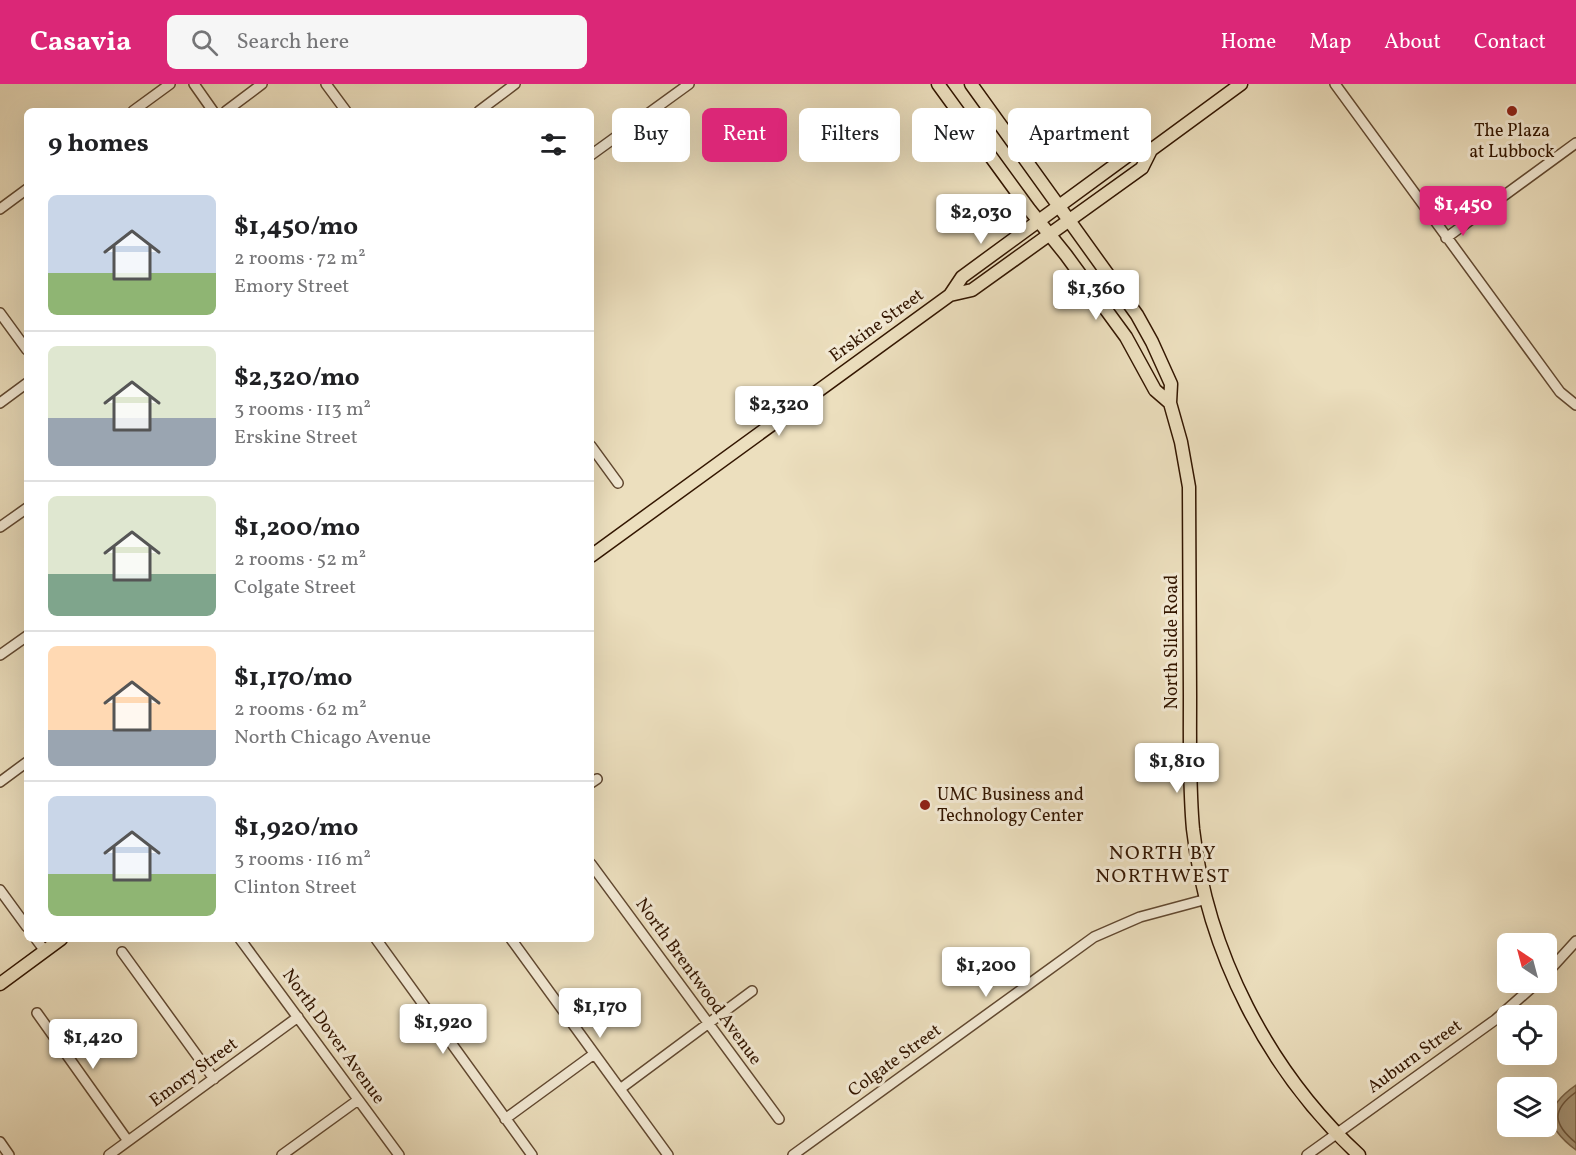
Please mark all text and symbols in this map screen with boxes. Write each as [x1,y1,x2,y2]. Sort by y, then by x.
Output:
search box [167,15,587,69]
text: Casavia [30,23,131,62]
icon: search [188,26,221,59]
text: Search here [236,27,349,58]
text: Home [1221,28,1276,57]
text: Map [1309,28,1351,57]
text: About [1384,28,1441,57]
text: Contact [1474,28,1546,57]
marker: The Plaza at Lubbock [1505,104,1519,118]
chip: Buy [612,108,690,162]
chip: Rent [702,108,787,162]
chip: Filters [799,108,900,162]
chip: New [912,108,996,162]
chip: Apartment [1008,108,1151,162]
place label: The Plaza at Lubbock [1469,119,1555,165]
text: 9 homes [48,126,149,162]
icon: filters [537,128,570,161]
pin: $1,450 [1414,186,1512,237]
text: $1,450 [1434,191,1492,219]
pin: $2,030 [932,194,1030,245]
text: $2,030 [950,199,1012,227]
text: $1,450/mo [234,209,358,245]
icon: home [96,219,168,291]
text: 2 rooms · 72 m² [234,245,366,273]
pin: $1,360 [1047,270,1145,321]
text: Emory Street [234,273,349,301]
text: $1,360 [1067,275,1125,303]
street label: Erskine Street [825,283,929,369]
text: $2,320/mo [234,360,360,396]
icon: home [96,370,168,442]
pin: $2,320 [730,386,828,437]
text: $2,320 [749,391,809,419]
text: 3 rooms · 113 m² [234,396,371,424]
text: Erskine Street [234,424,358,452]
text: $1,200/mo [234,510,360,546]
icon: home [96,520,168,592]
text: 2 rooms · 52 m² [234,546,366,574]
text: Colgate Street [234,574,356,602]
street label: North Slide Road [1160,575,1185,709]
text: $1,170/mo [234,660,353,696]
icon: home [96,670,168,742]
text: 2 rooms · 62 m² [234,696,367,724]
text: North Chicago Avenue [234,724,431,752]
pin: $1,810 [1128,743,1226,794]
text: $1,810 [1149,748,1205,776]
place label: UMC Business and Technology Center [937,783,1084,829]
marker: UMC Business and Technology Center [918,798,932,812]
text: $1,920/mo [234,810,358,846]
icon: home [96,820,168,892]
district label: NORTH BY NORTHWEST [1095,840,1231,891]
text: 3 rooms · 116 m² [234,846,371,874]
text: Clinton Street [234,874,357,902]
street label: North Brentwood Avenue [629,893,767,1071]
north arrow [1497,933,1557,993]
map controls [1497,933,1557,1137]
pin: $1,200 [937,947,1035,998]
text: $1,200 [956,952,1016,980]
street label: North Dover Avenue [275,964,391,1110]
pin: $1,170 [551,988,649,1039]
text: $1,170 [573,993,627,1021]
pin: $1,920 [394,1004,492,1055]
button: locate [1497,1005,1557,1065]
text: $1,920 [414,1009,472,1037]
street label: Auburn Street [1363,1014,1467,1100]
pin: $1,420 [44,1019,142,1070]
street label: Colgate Street [843,1019,947,1103]
text: $1,420 [63,1024,123,1052]
street label: Emory Street [145,1032,243,1114]
button: layers [1497,1077,1557,1137]

